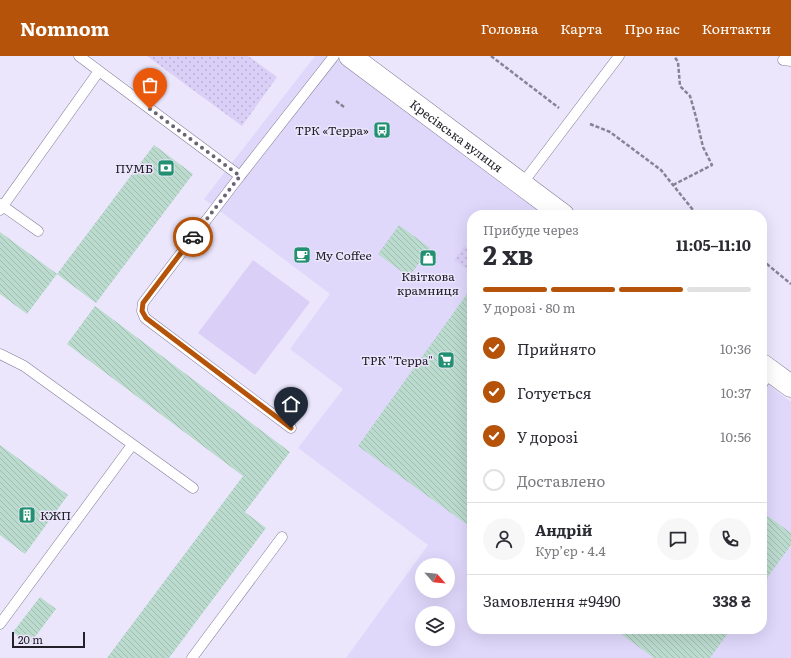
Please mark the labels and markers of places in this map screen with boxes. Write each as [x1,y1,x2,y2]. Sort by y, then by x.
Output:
pin [133,68,167,109]
bus stop icon: ТРК «Терра» [372,120,392,140]
place label: ТРК «Терра» [295,121,369,139]
bank icon: ПУМБ [156,158,176,178]
place label: ПУМБ [115,159,153,177]
cafe icon: My Coffee [292,245,312,265]
place label: My Coffee [315,246,372,264]
shop icon: Квіткова крамниця [418,248,438,268]
place label: Квіткова крамниця [397,267,459,299]
supermarket icon: ТРК "Терра" [436,350,456,370]
place label: ТРК "Терра" [361,351,433,369]
pin [274,387,308,428]
building icon: КЖП [17,505,37,525]
place label: КЖП [40,506,71,524]

